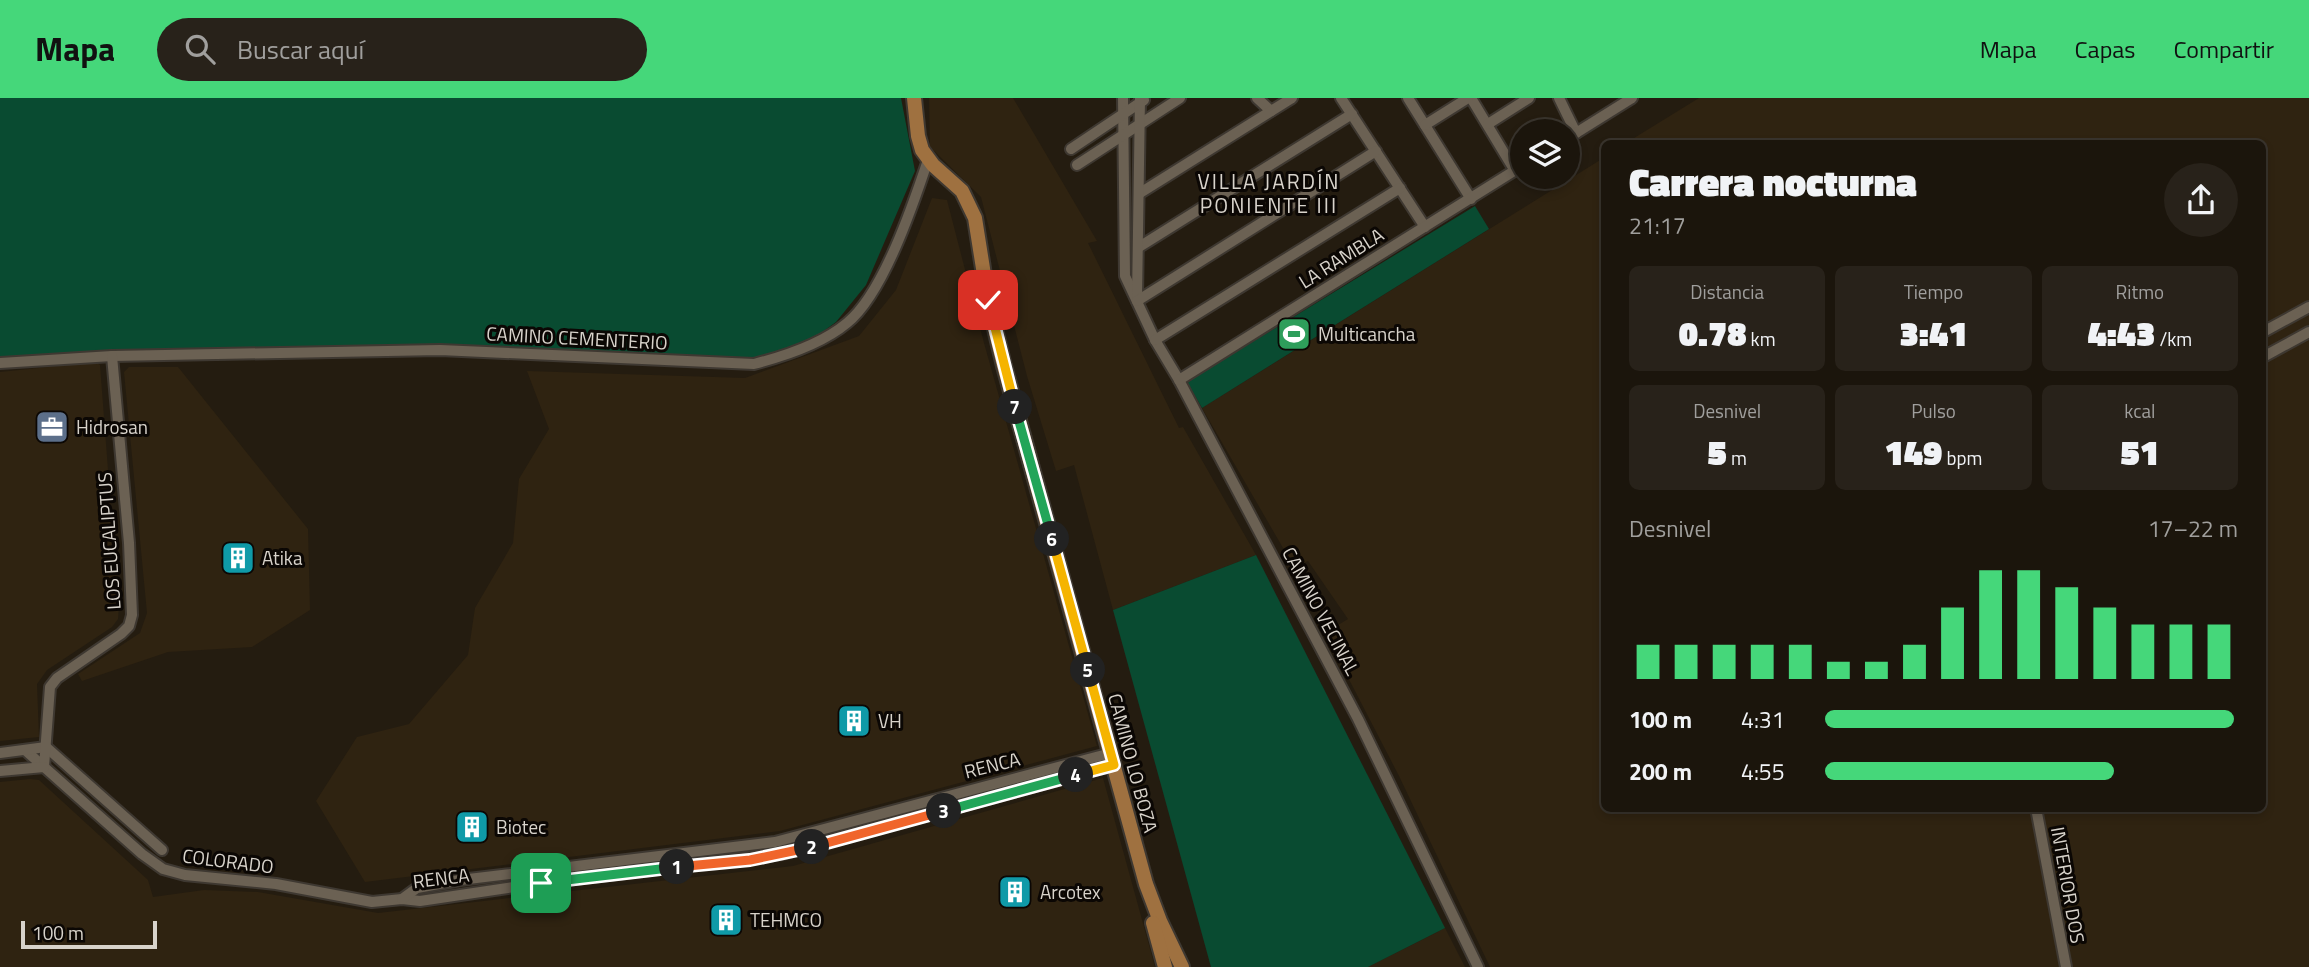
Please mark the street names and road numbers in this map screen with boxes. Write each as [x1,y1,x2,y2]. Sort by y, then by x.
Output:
street label: LA RAMBLA [1293,220,1389,295]
street label: CAMINO CEMENTERIO [486,318,668,357]
street label: LOS EUCALIPTUS [89,471,128,611]
street label: CAMINO VECINAL [1275,541,1367,680]
street label: CAMINO LO BOZA [1101,690,1166,836]
street label: RENCA [961,744,1023,785]
street label: INTERIOR DOS [2044,824,2093,945]
street label: COLORADO [181,841,275,880]
street label: RENCA [411,860,471,895]

